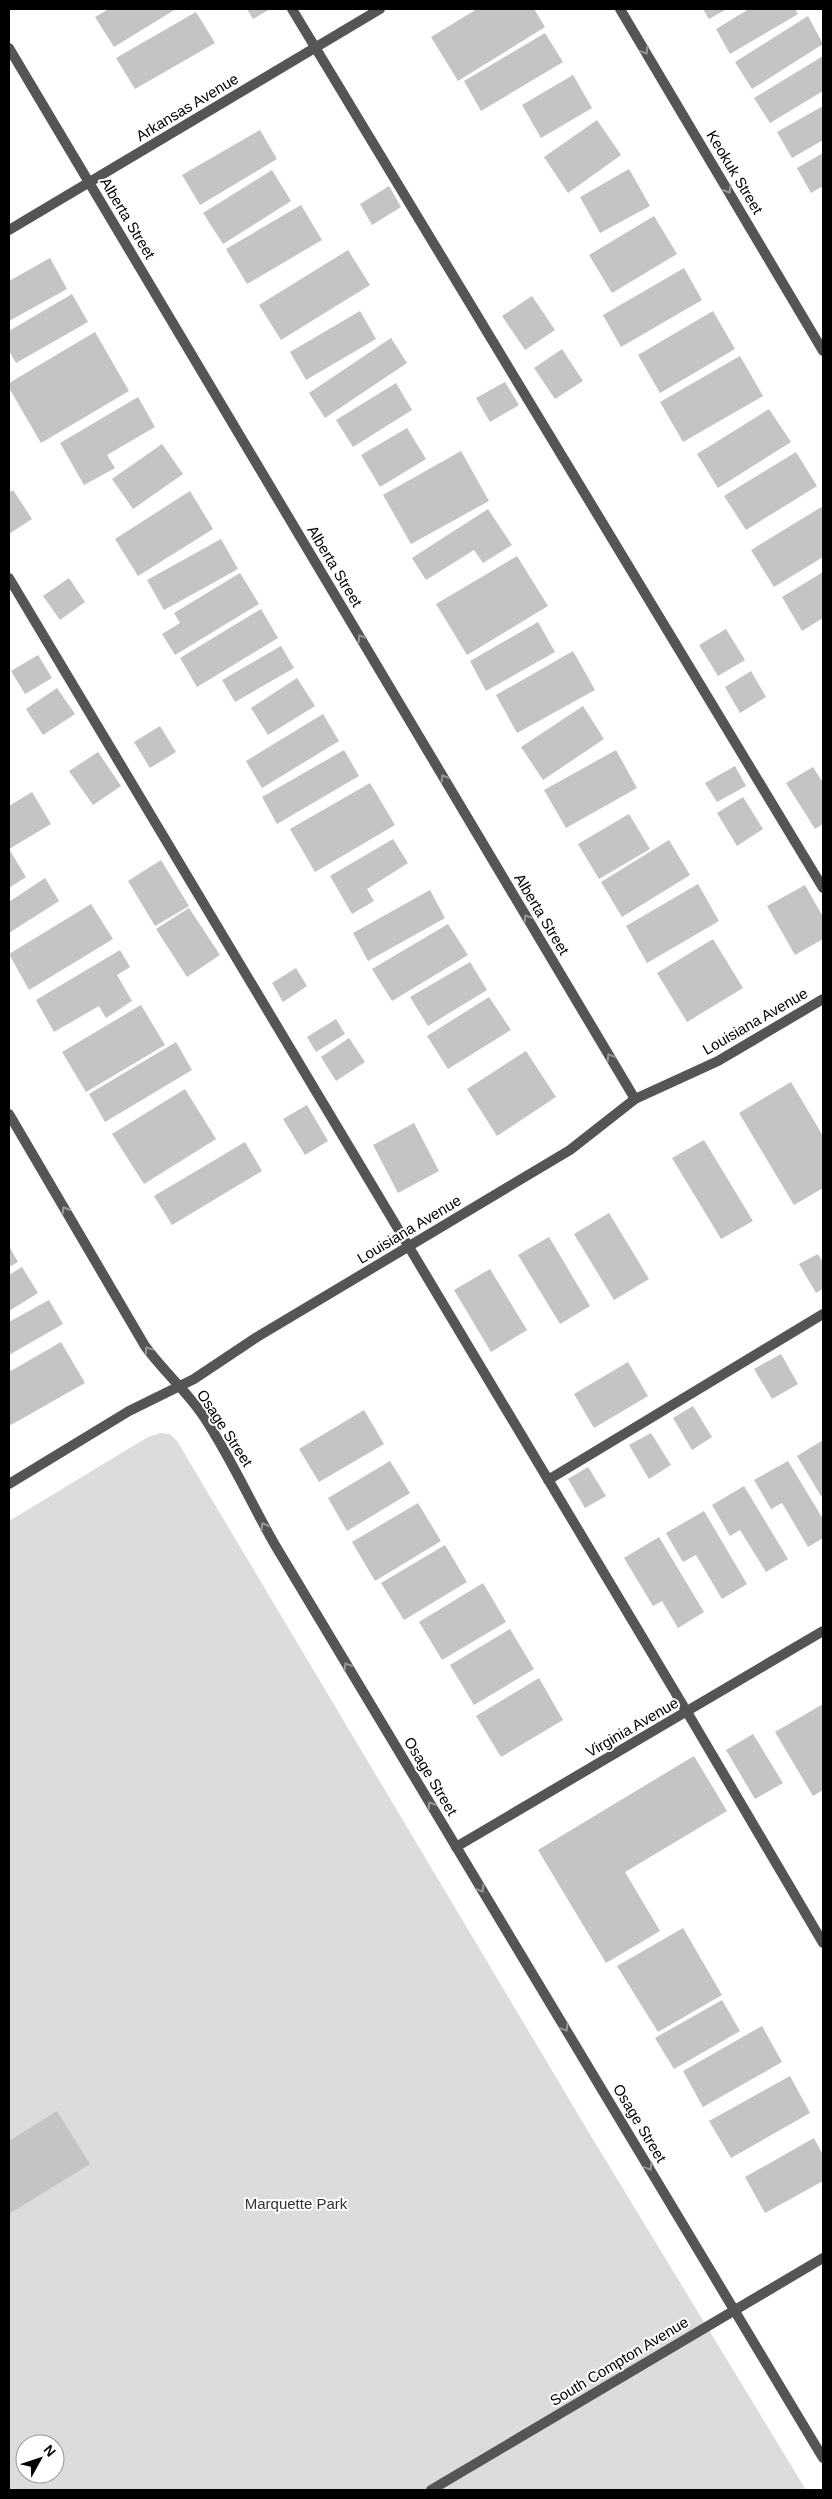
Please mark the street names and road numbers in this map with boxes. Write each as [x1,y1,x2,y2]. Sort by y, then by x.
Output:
street label: Arkansas Avenue [133,70,241,144]
street label: Keokuk Street [703,127,767,217]
street label: Alberta Street [97,174,159,262]
street label: Alberta Street [304,522,366,610]
street label: Alberta Street [511,870,573,958]
street label: Louisiana Avenue [700,984,810,1058]
street label: Louisiana Avenue [354,1191,464,1267]
street label: Osage Street [194,1386,257,1470]
street label: Virginia Avenue [583,1694,681,1760]
street label: Osage Street [401,1734,461,1819]
street label: Osage Street [610,2081,670,2166]
street label: South Compton Avenue [547,2313,691,2409]

